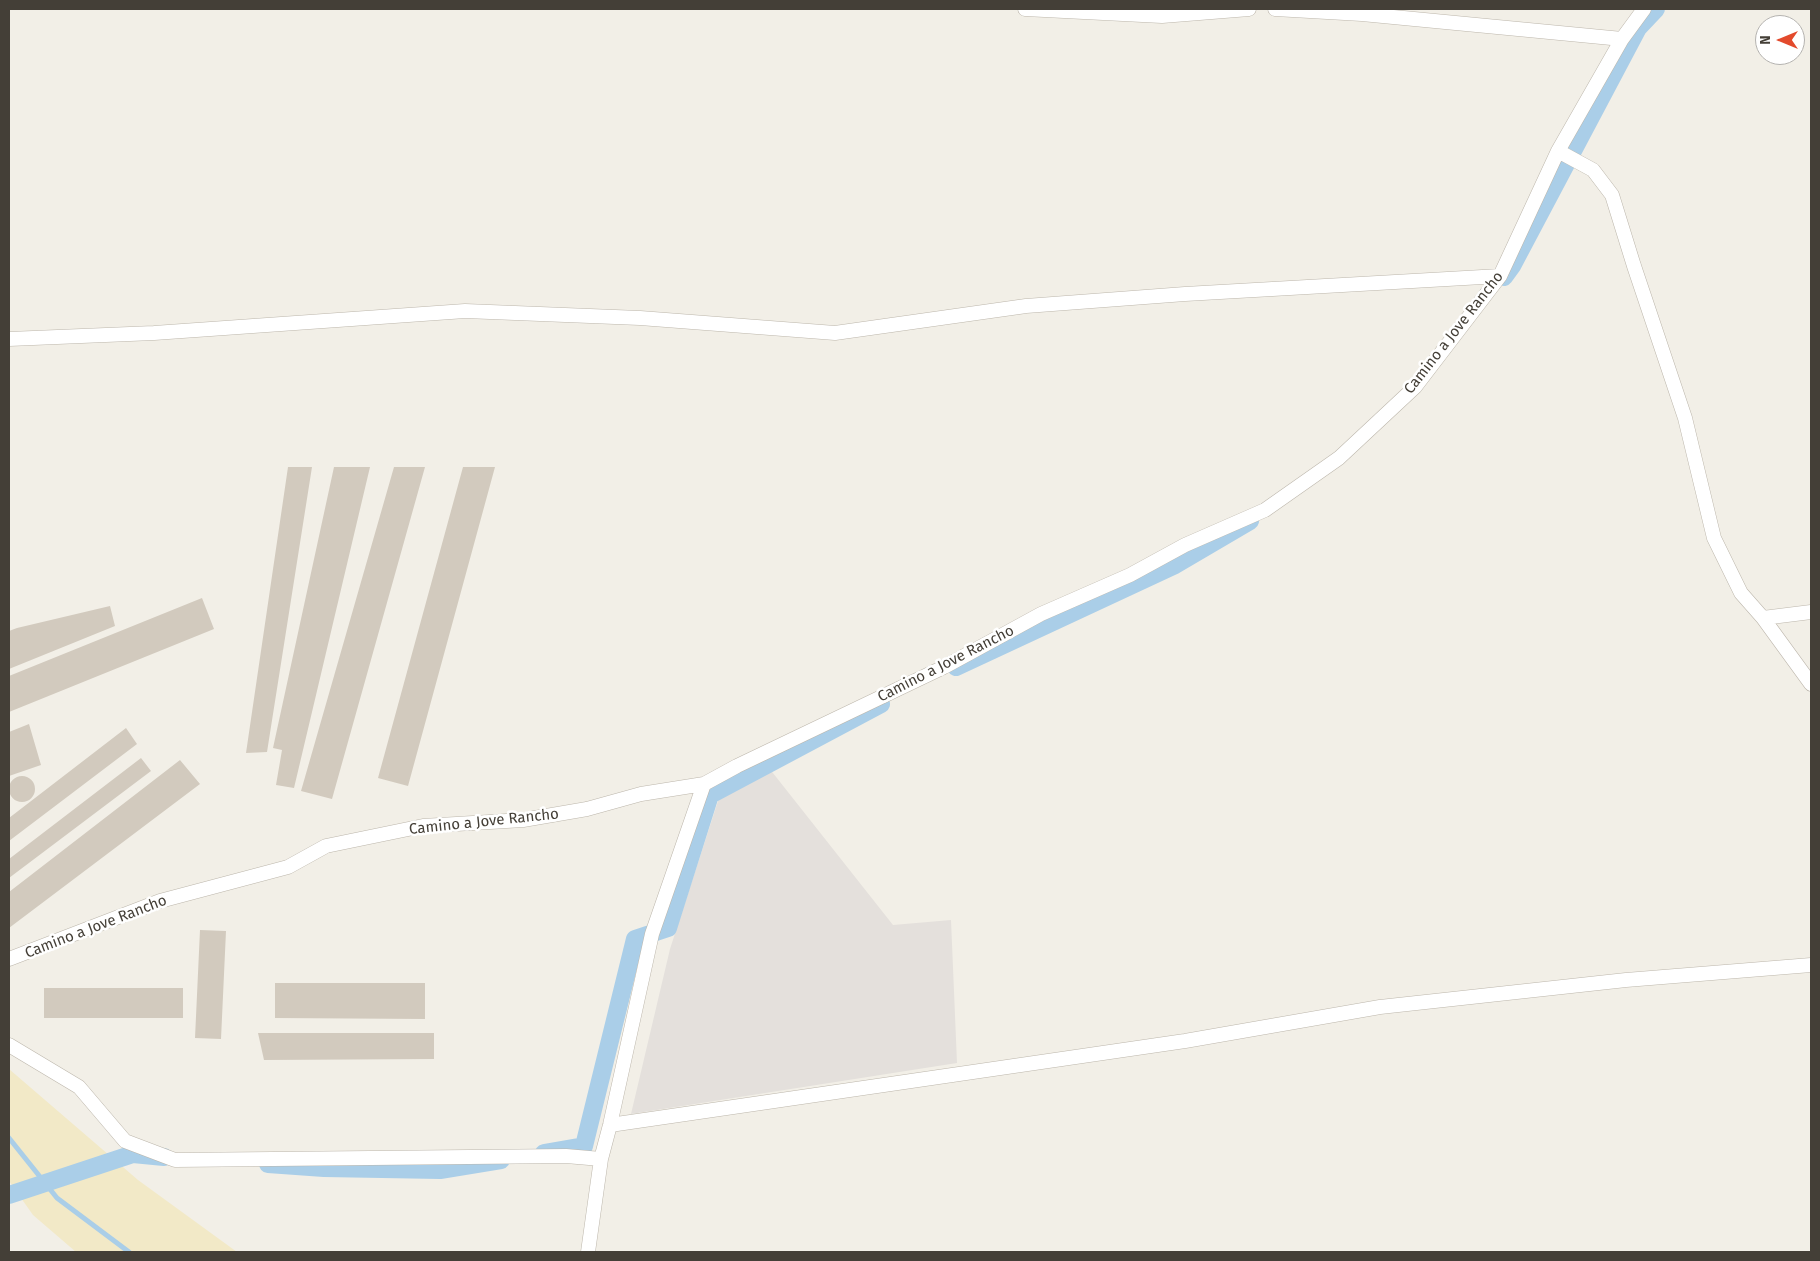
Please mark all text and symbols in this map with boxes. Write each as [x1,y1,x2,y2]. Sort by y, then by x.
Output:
north arrow [1755,15,1805,65]
text: N [1757,35,1774,45]
street label: Camino a Jove Rancho [1401,268,1507,398]
street label: Camino a Jove Rancho [875,622,1017,706]
street label: Camino a Jove Rancho [408,805,560,839]
street label: Camino a Jove Rancho [23,892,169,962]

